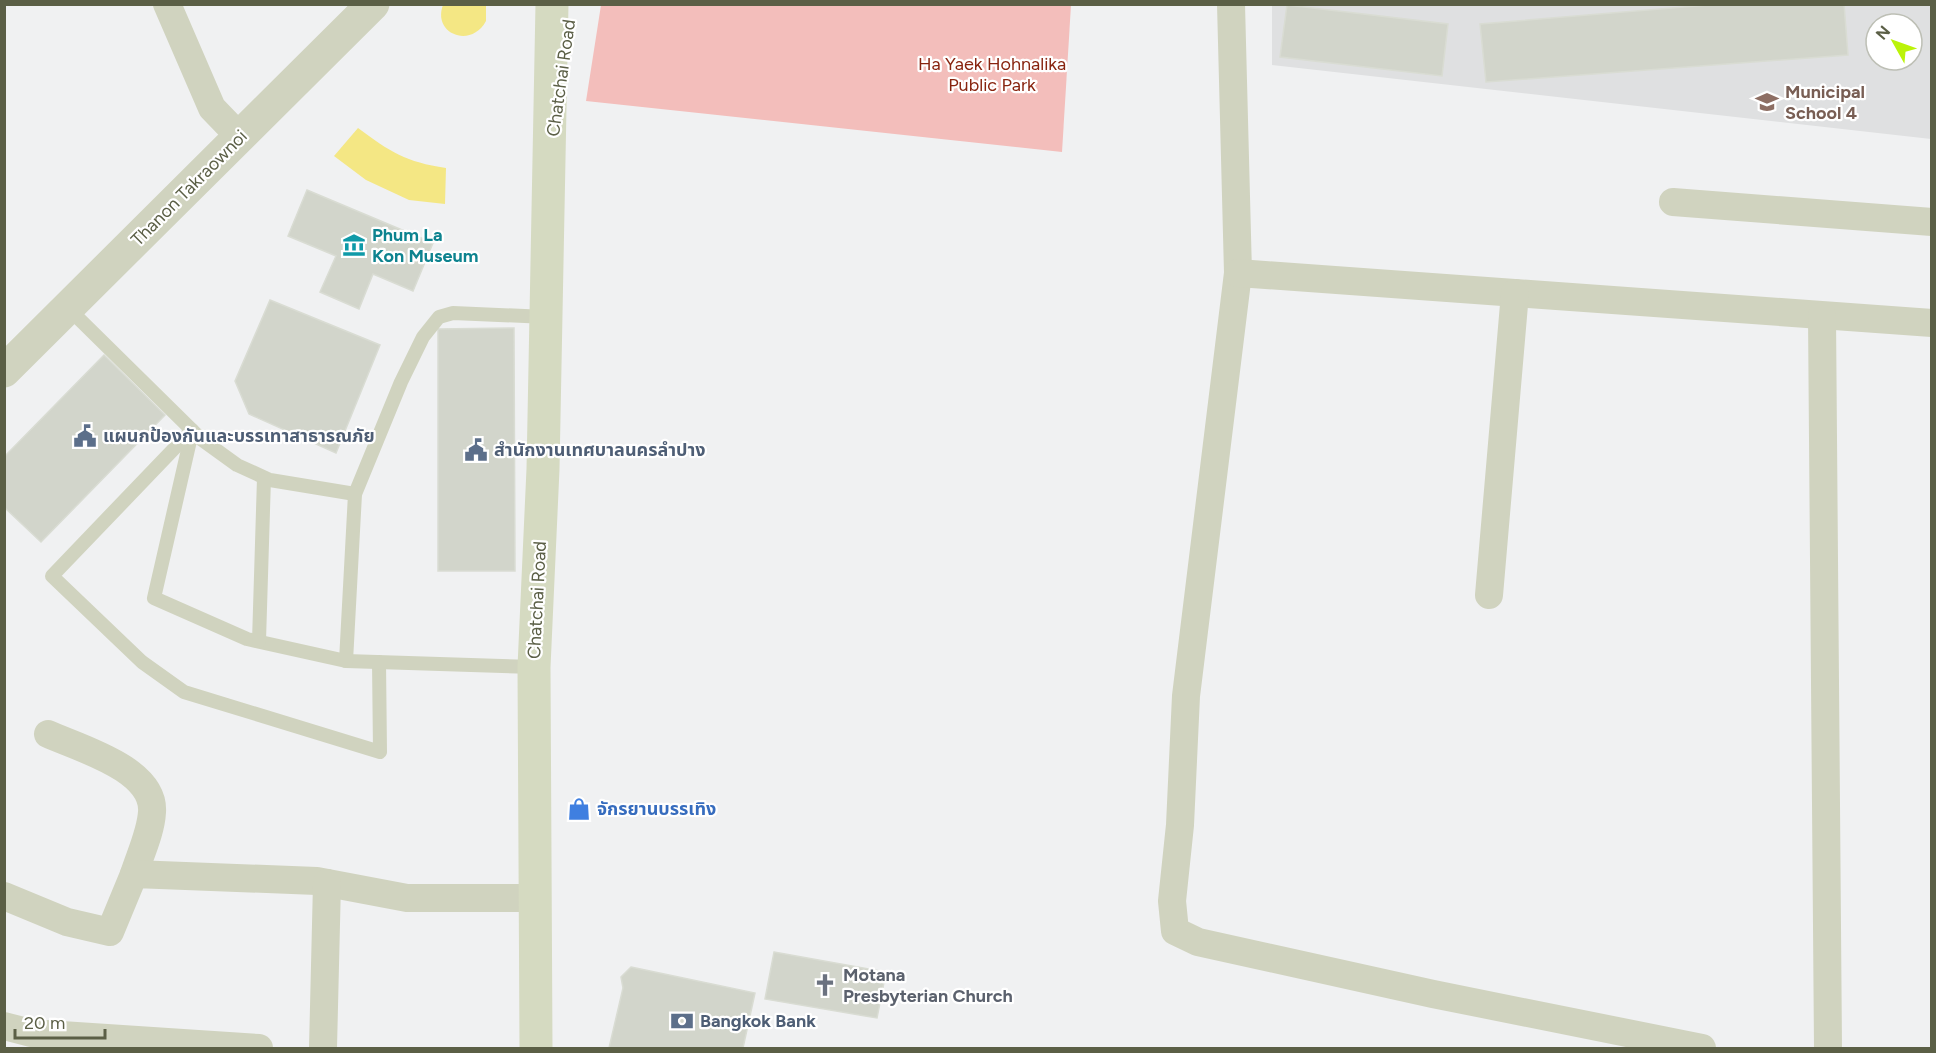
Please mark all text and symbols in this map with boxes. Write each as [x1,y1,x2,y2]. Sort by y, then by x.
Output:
north arrow [1864,12,1924,72]
street label: Chatchai Road [542,18,580,138]
text: N [1872,22,1894,44]
park label: Ha Yaek Hohnalika Public Park [918,53,1066,96]
place label: Municipal School 4 [1785,81,1865,124]
school or university icon: Municipal School 4 [1754,89,1780,115]
street label: Thanon Takraownoi [126,125,252,251]
place label: Phum La Kon Museum [372,224,478,267]
museum icon: Phum La Kon Museum [341,232,367,258]
public building icon: แผนกป้องกันและบรรเทาสาธารณภัย [72,423,98,449]
place label: แผนกป้องกันและบรรเทาสาธารณภัย [103,425,375,447]
public building icon: สำนักงานเทศบาลนครลำปาง [463,437,489,463]
place label: สำนักงานเทศบาลนครลำปาง [494,439,706,461]
street label: Chatchai Road [523,541,551,659]
shop icon: จักรยานบรรเทิง [566,796,592,822]
place label: จักรยานบรรเทิง [597,798,716,820]
place label: Motana Presbyterian Church [843,964,1013,1007]
church icon: Motana Presbyterian Church [812,972,838,998]
scale bar [15,1002,105,1040]
bank icon: Bangkok Bank [669,1008,695,1034]
place label: Bangkok Bank [700,1010,816,1032]
text: 20 m [24,1012,65,1034]

